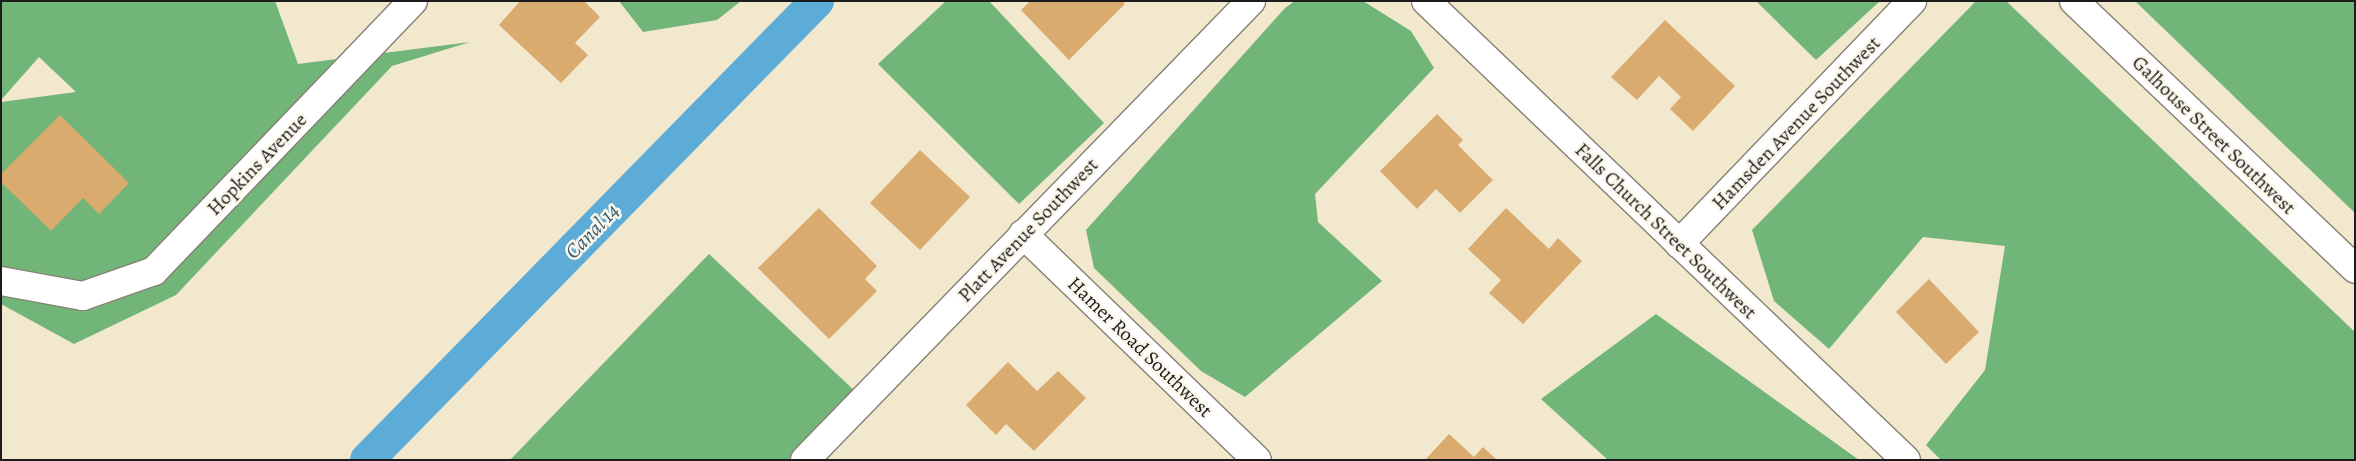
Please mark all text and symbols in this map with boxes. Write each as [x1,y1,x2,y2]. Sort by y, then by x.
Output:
street label: Hamsden Avenue Southwest [1707,31,1885,215]
street label: Galhouse Street Southwest [2127,51,2301,219]
street label: Hopkins Avenue [202,108,312,220]
street label: Falls Church Street Southwest [1570,138,1762,324]
street label: Platt Avenue Southwest [953,153,1103,307]
water label: Canal 14 [560,198,624,264]
street label: Hamer Road Southwest [1063,272,1217,422]

